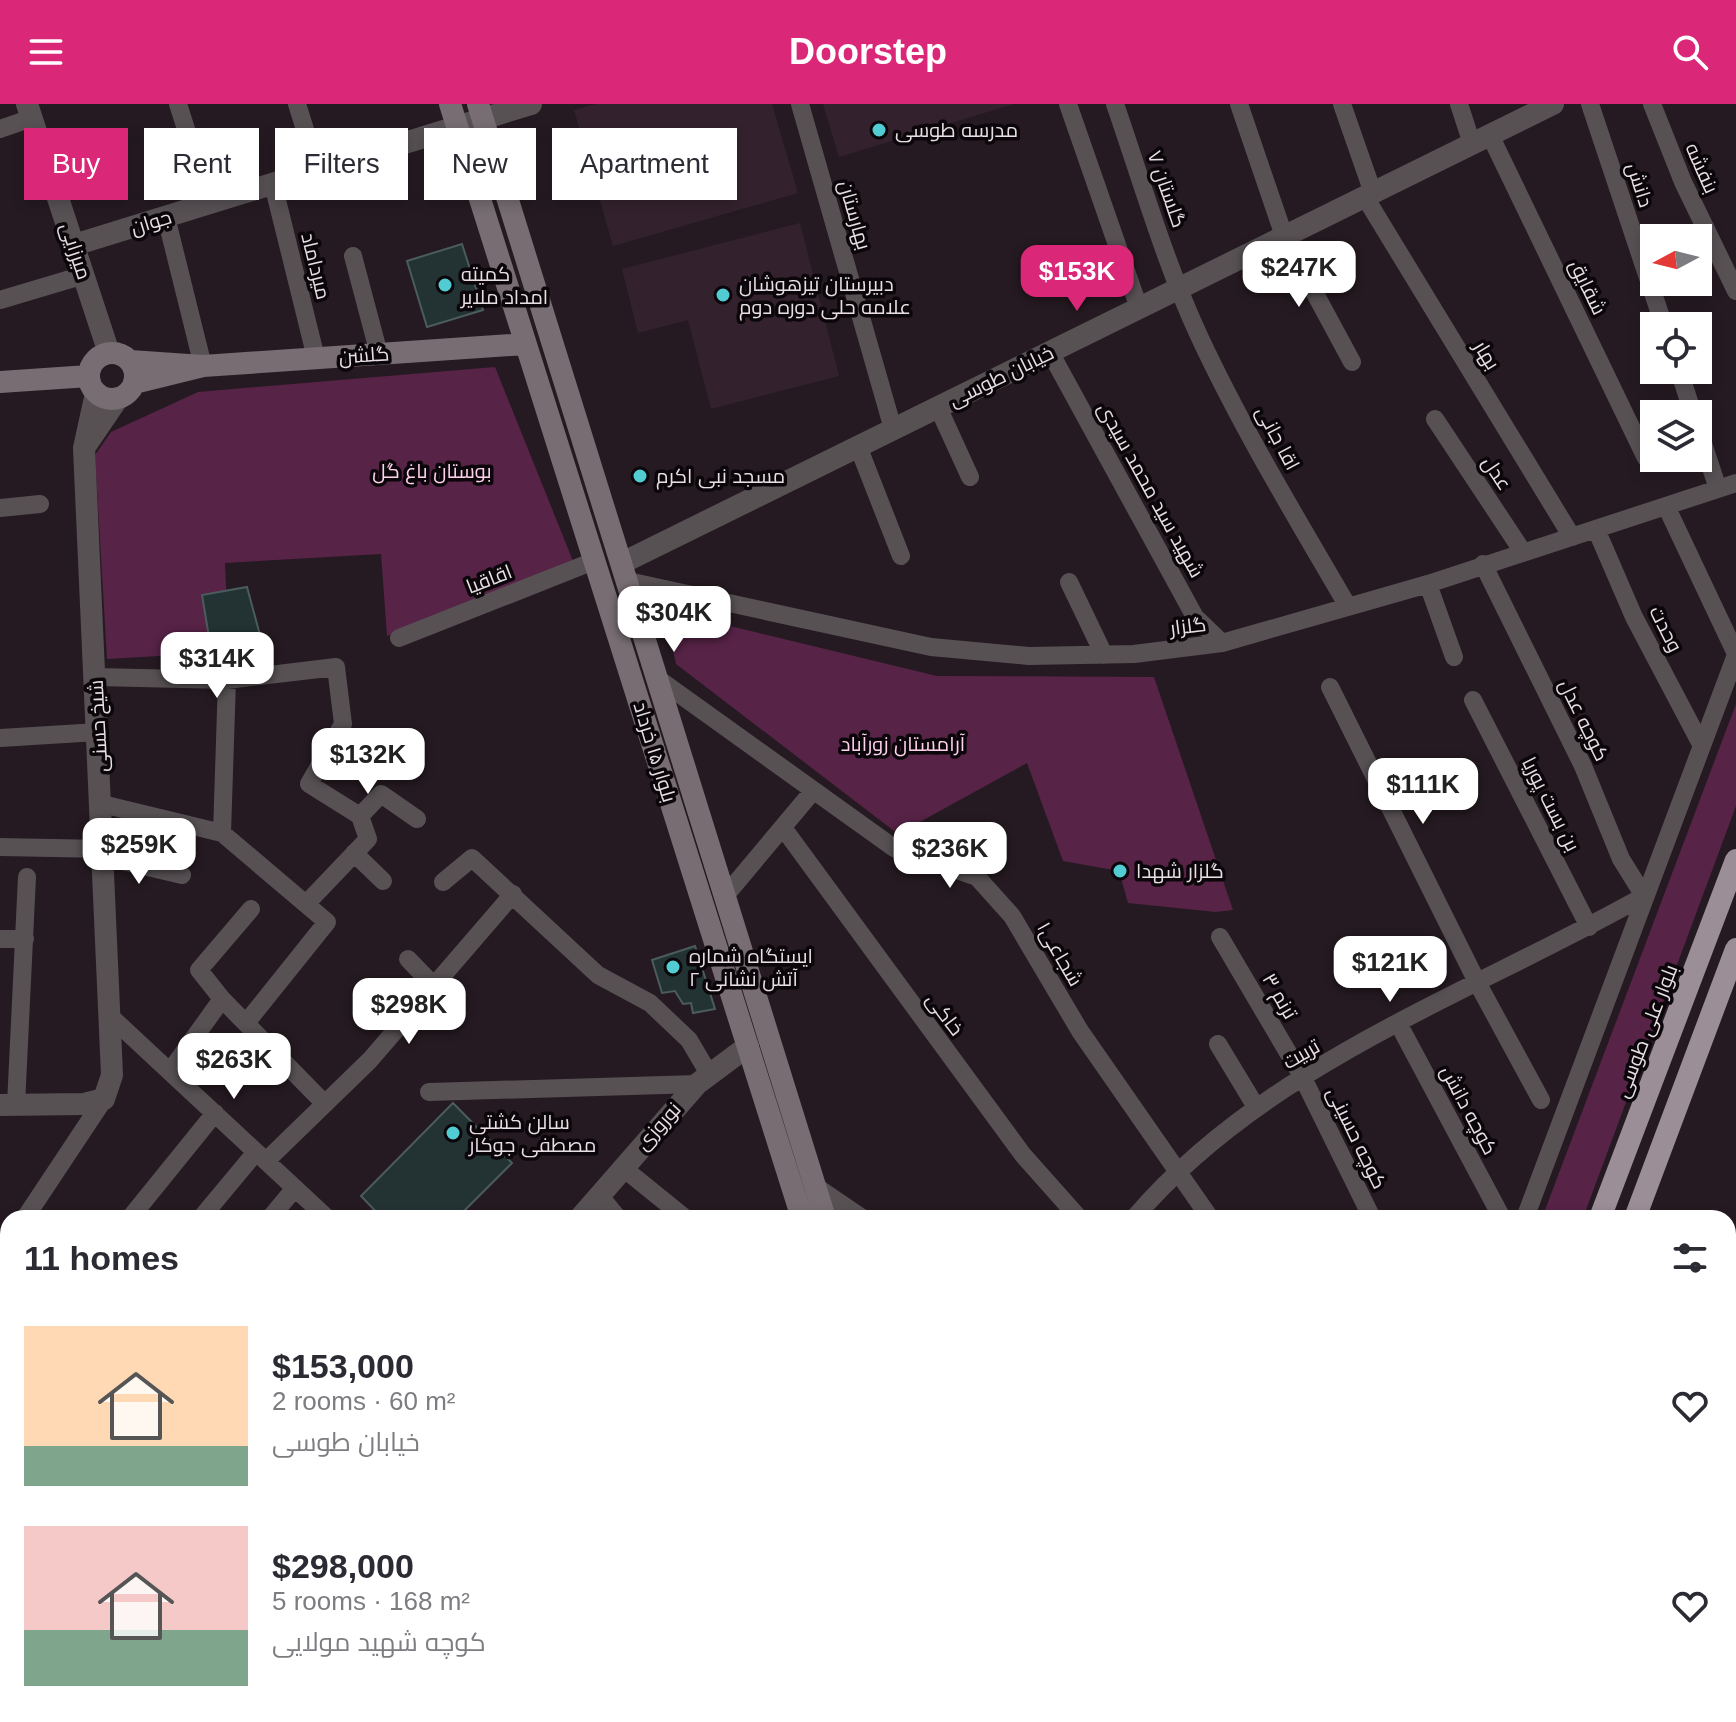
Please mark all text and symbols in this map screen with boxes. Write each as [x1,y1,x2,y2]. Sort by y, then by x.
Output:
icon: menu [24,30,68,74]
icon: search [1668,30,1712,74]
text: Doorstep [789,31,947,72]
place label: مدرسه طوسی [895,119,1018,143]
marker: مدرسه طوسی [870,121,888,139]
chip: Buy [24,128,128,200]
chip: Rent [144,128,259,200]
chip: Filters [275,128,408,200]
chip: New [424,128,536,200]
chip: Apartment [552,128,737,200]
street label: بنفشه [1681,139,1723,197]
street label: گلستان ۷ [1142,148,1190,231]
street label: دانش [1621,160,1657,211]
street label: بهارستان [833,178,875,253]
street label: جوان [128,205,175,240]
street label: میرزایی [55,220,95,283]
north arrow [1640,224,1712,296]
map controls [1640,224,1712,472]
street label: میرداماد [296,230,335,302]
pin: $247K [1243,241,1355,309]
pin: $153K [1021,245,1133,313]
text: $247K [1261,252,1337,282]
text: $153K [1039,256,1115,286]
street label: شقایق [1564,256,1611,319]
place label: کمیته امداد ملایر [460,263,548,309]
place label: دبیرستان تیزهوشان علامه حلی دوره دوم [739,273,911,321]
marker: کمیته امداد ملایر [436,276,454,294]
marker: دبیرستان تیزهوشان علامه حلی دوره دوم [714,286,732,304]
button: locate [1640,312,1712,384]
street label: بهار [1468,336,1504,374]
street label: خیابان طوسی [945,341,1058,413]
street label: گلشن [338,342,390,370]
street label: شهید سید محمد سیدی [1092,399,1208,582]
button: layers [1640,400,1712,472]
street label: اقا جانی [1250,402,1304,475]
street label: عدل [1476,452,1516,495]
park label: بوستان باغ گل [372,460,492,485]
place label: مسجد نبی اکرم [656,465,785,490]
marker: مسجد نبی اکرم [631,467,649,485]
street label: اقاقیا [463,560,515,598]
pin: $304K [618,586,730,654]
text: $304K [636,597,712,627]
street label: وحدت [1644,602,1687,656]
street label: گلزار [1168,613,1207,640]
pin: $314K [161,632,273,700]
text: $314K [179,643,255,673]
street label: کوچه عدل [1553,676,1613,765]
street label: شیخ حسنی [85,679,114,773]
street label: بلوار ۱۵ خرداد [628,699,681,805]
pin: $132K [312,728,424,796]
park label: آرامستان زورآباد [841,733,966,757]
text: $132K [330,739,406,769]
street label: بن بست پوریا [1516,753,1584,856]
pin: $111K [1367,758,1479,826]
text: $111K [1386,769,1460,799]
pin: $259K [83,818,195,886]
pin: $236K [894,822,1006,890]
text: $259K [101,829,177,859]
text: $236K [912,833,988,863]
place label: گلزار شهدا [1136,860,1224,884]
marker: گلزار شهدا [1111,862,1129,880]
street label: شجاعی۱ [1031,918,1087,991]
pin: $121K [1334,936,1446,1004]
place label: ایستگاه شماره ۲ آتش نشانی [689,945,813,992]
text: $121K [1352,947,1428,977]
marker: ایستگاه شماره ۲ آتش نشانی [664,958,682,976]
street label: بلوار علی طوسی [1610,961,1683,1102]
street label: ترنم ۳ [1256,969,1302,1025]
pin: $298K [353,978,465,1046]
text: $298K [371,989,447,1019]
street label: خاکی [920,989,968,1041]
pin: $263K [178,1033,290,1101]
street label: تربیت [1279,1034,1324,1074]
text: $263K [196,1044,272,1074]
street label: کوچه دانش [1435,1062,1502,1159]
street label: کوچه حسینی [1321,1084,1391,1193]
street label: نوروزی [631,1098,686,1156]
place label: سالن کشتی مصطفی جوکار [468,1111,596,1158]
marker: سالن کشتی مصطفی جوکار [444,1124,462,1142]
icon: filters [1668,1236,1712,1280]
text: 11 homes [24,1239,179,1277]
text: $153,000 [272,1347,414,1385]
icon: home [88,1358,184,1454]
icon: heart [1668,1384,1712,1428]
text: 2 rooms · 60 m² [272,1386,456,1416]
text: خیابان طوسی [272,1427,420,1457]
text: $298,000 [272,1547,414,1585]
icon: home [88,1558,184,1654]
icon: heart [1668,1584,1712,1628]
text: 5 rooms · 168 m² [272,1586,470,1616]
text: کوچه شهید مولایی [272,1627,486,1657]

